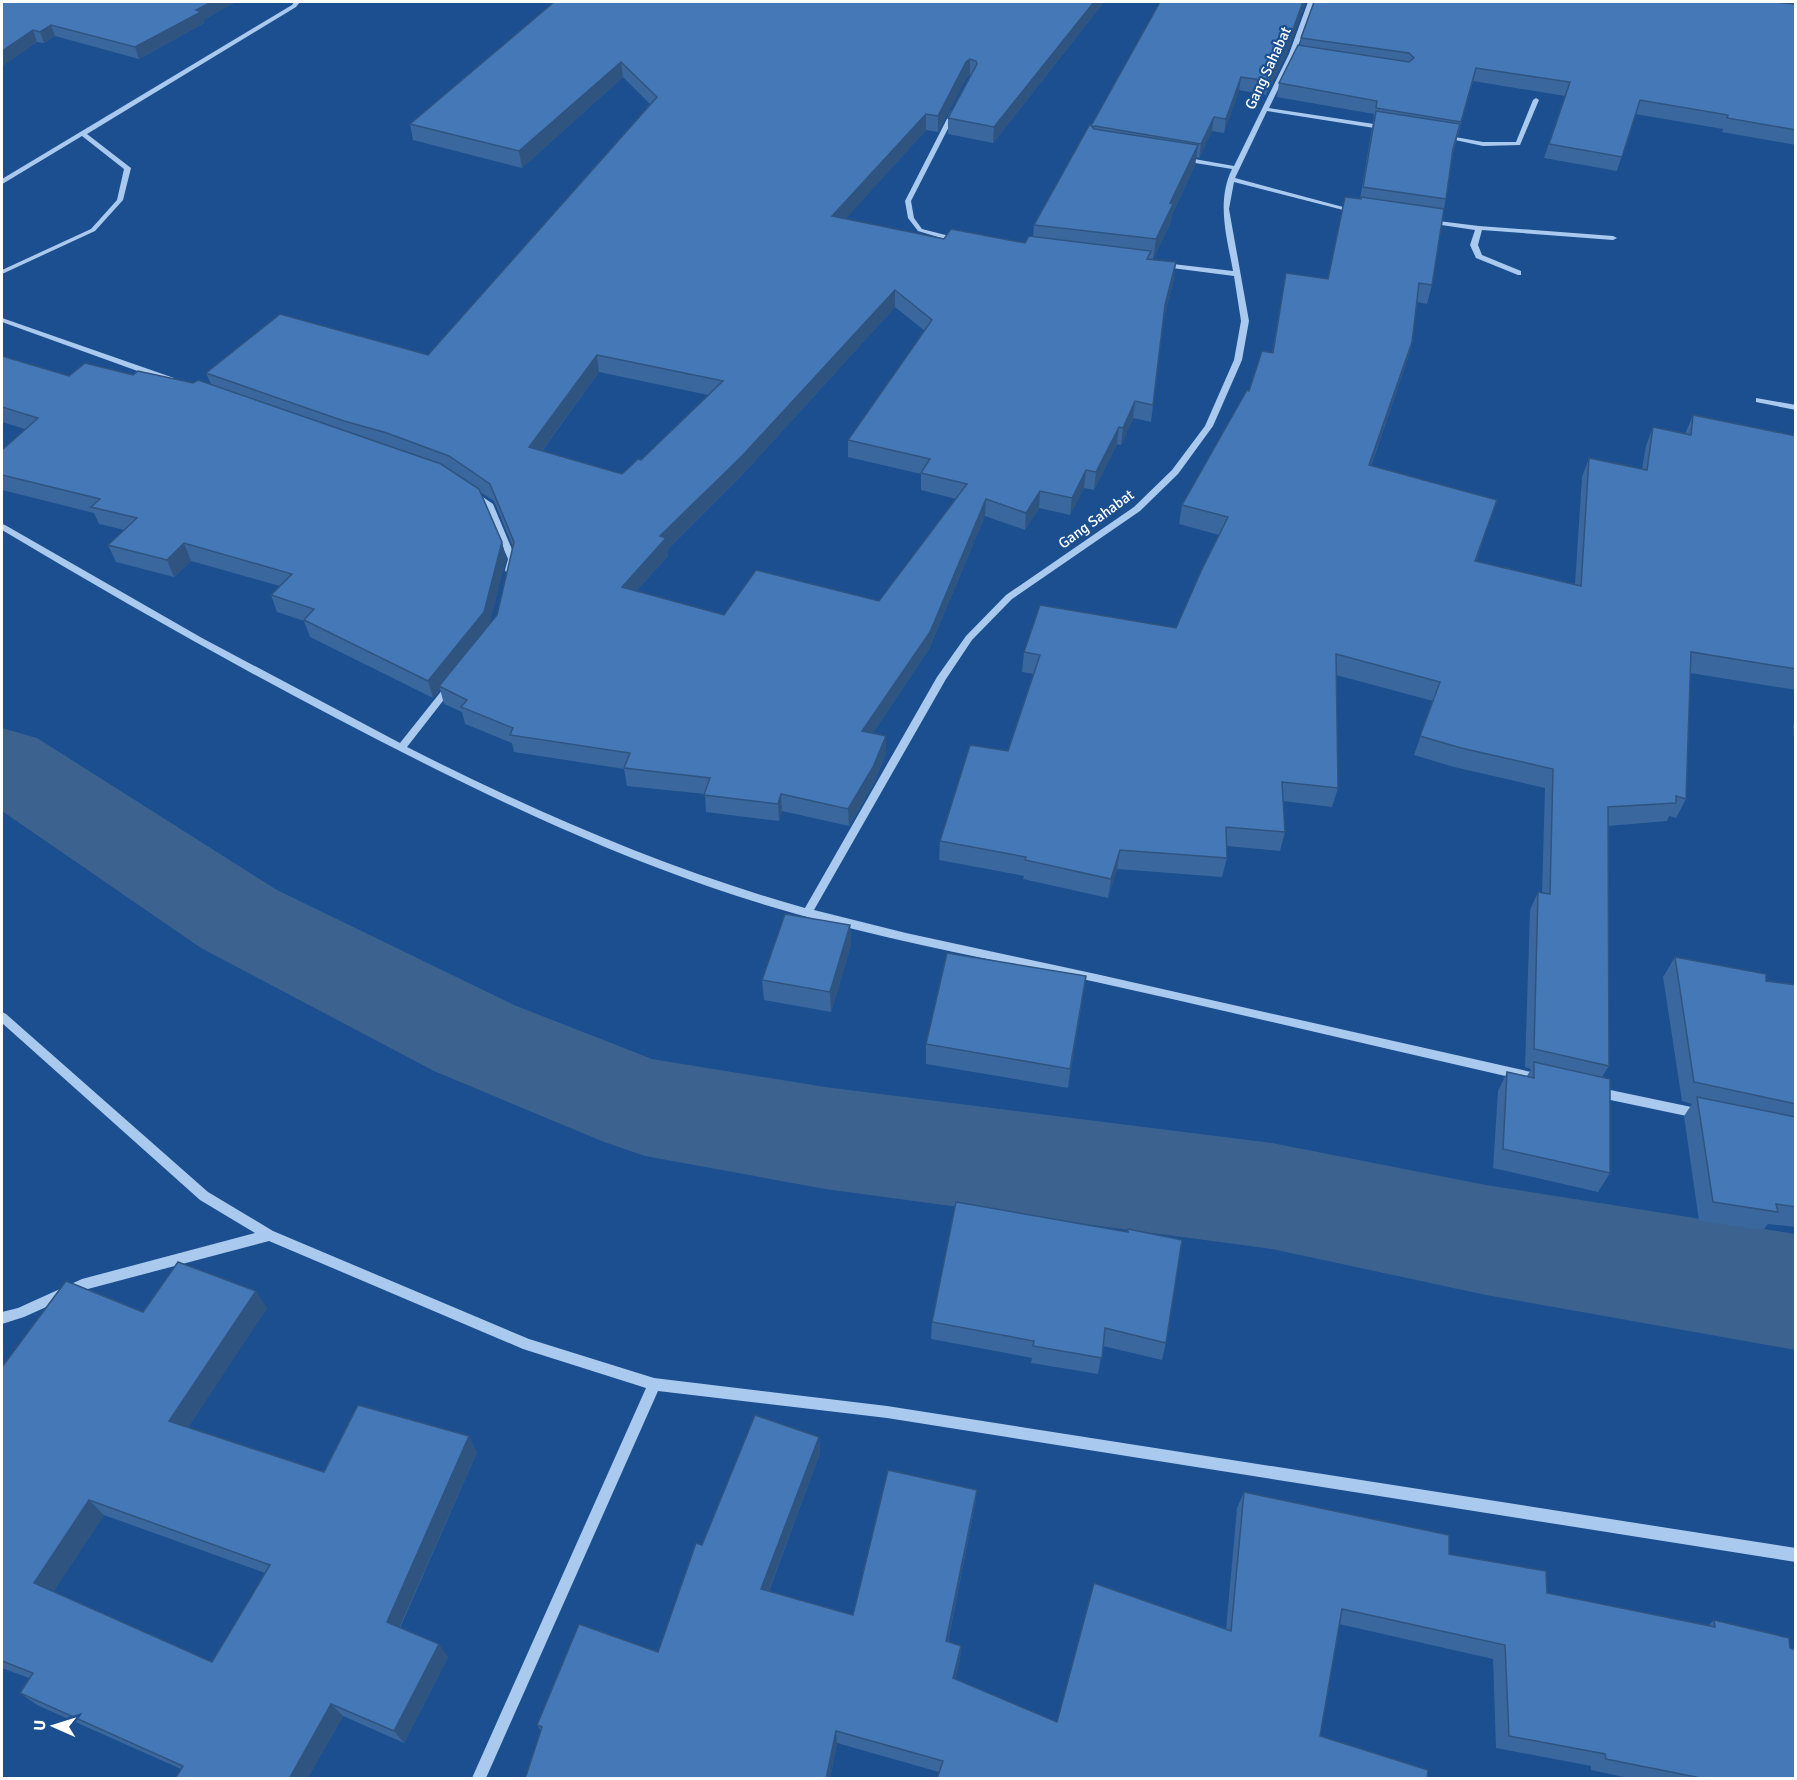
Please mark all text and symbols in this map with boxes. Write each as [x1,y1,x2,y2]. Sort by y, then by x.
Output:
street label: Gang Sahabat [1241,24,1295,112]
street label: Gang Sahabat [1055,486,1137,552]
north arrow [24,1696,84,1756]
text: U [30,1719,50,1731]

